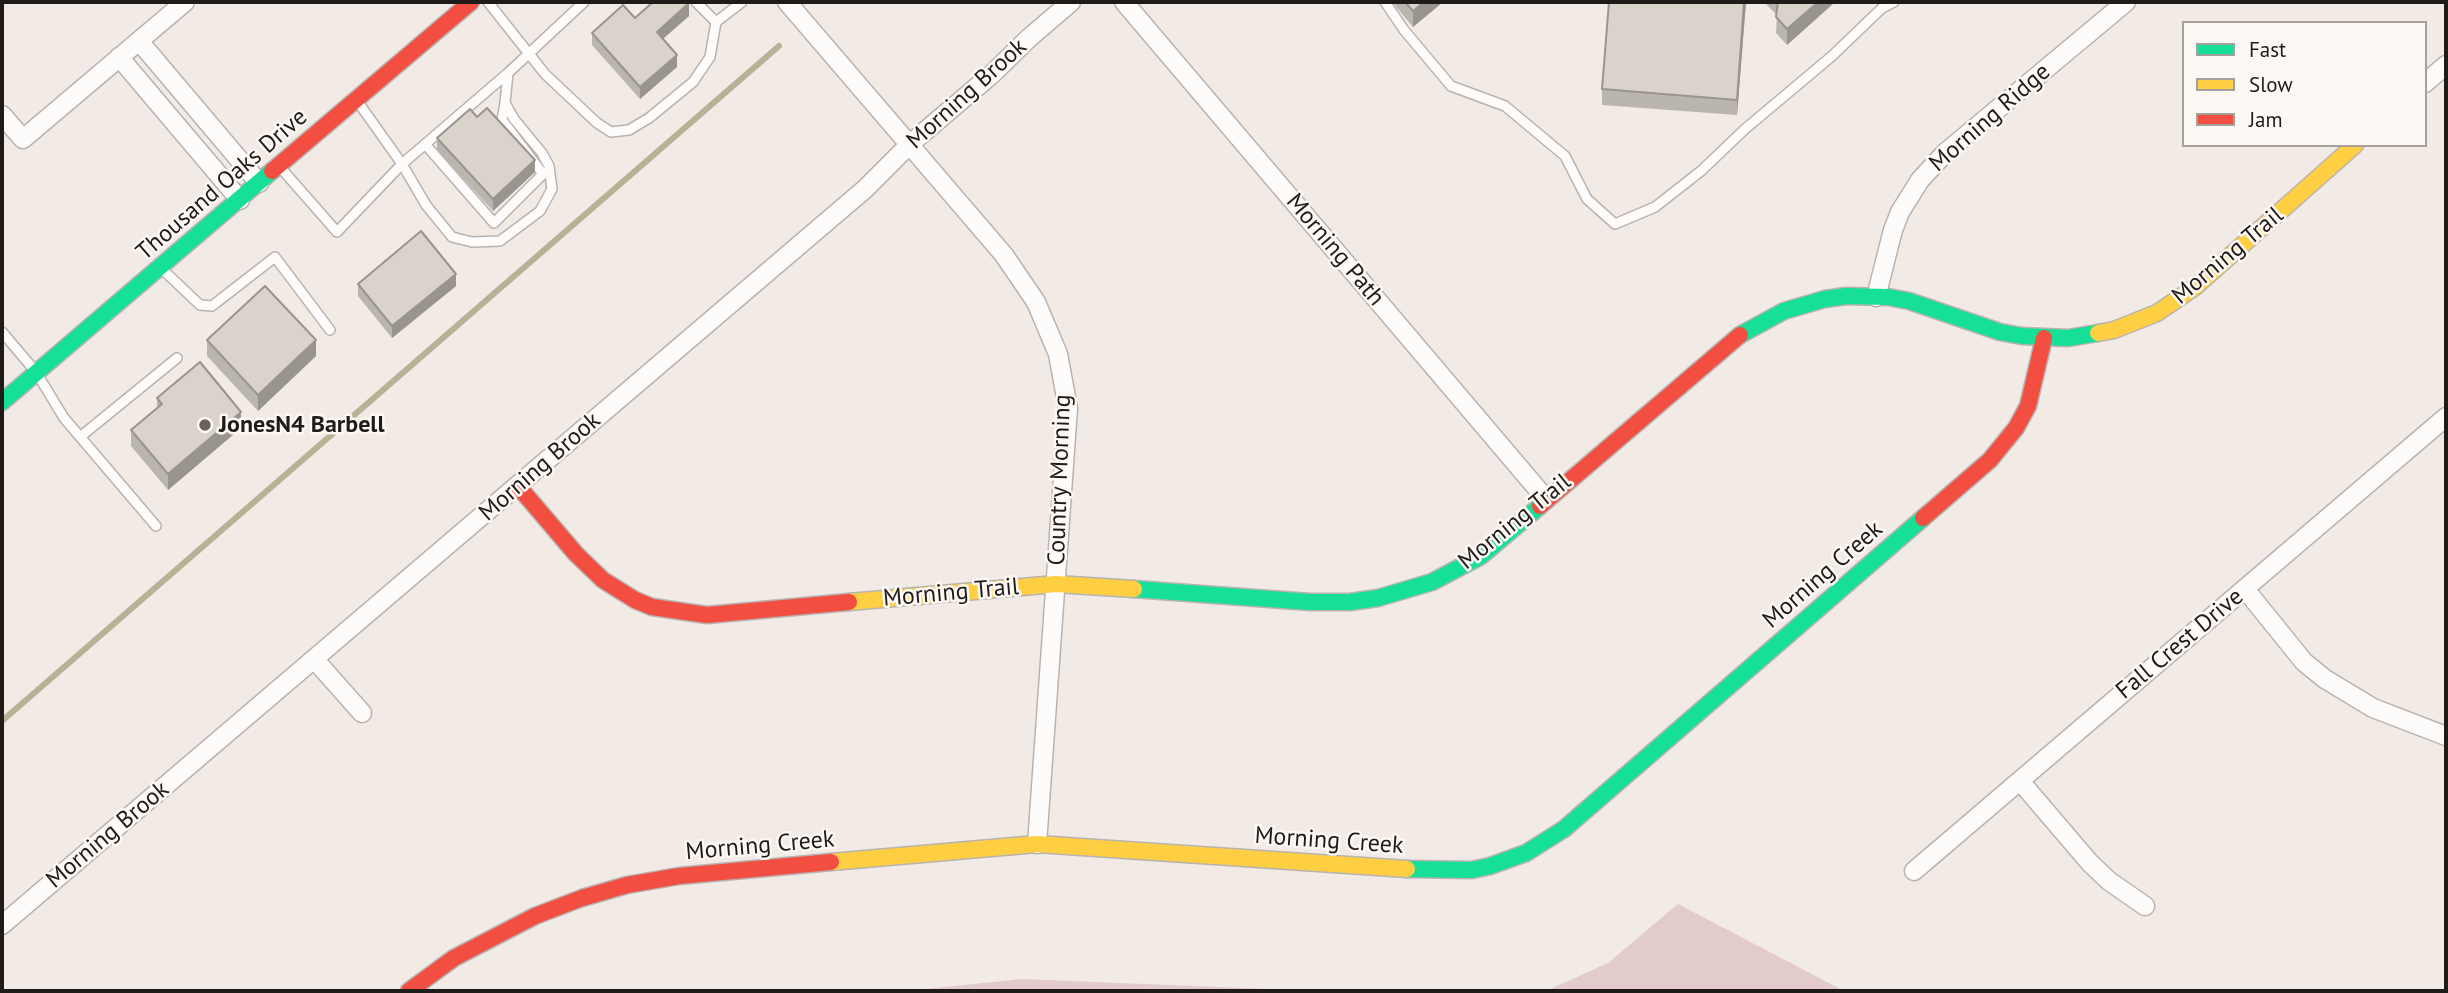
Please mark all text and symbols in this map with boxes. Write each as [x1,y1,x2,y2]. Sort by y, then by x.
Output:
legend [2182,21,2427,147]
street label: Morning Brook [901,33,1033,155]
text: Fast [2249,36,2286,63]
street label: Morning Ridge [1924,58,2056,178]
text: Slow [2249,71,2293,98]
street label: Thousand Oaks Drive [131,103,313,267]
text: Jam [2249,106,2283,133]
street label: Morning Path [1280,188,1390,312]
street label: Morning Trail [2167,201,2289,311]
street label: Country Morning [1043,394,1077,566]
street label: Morning Brook [473,406,607,528]
place label: JonesN4 Barbell [219,411,384,439]
marker: JonesN4 Barbell [197,417,213,433]
street label: Morning Trail [1453,468,1577,576]
street label: Morning Creek [1757,515,1889,635]
street label: Morning Trail [882,573,1020,613]
street label: Fall Crest Drive [2111,583,2249,705]
street label: Morning Brook [41,775,175,895]
street label: Morning Creek [1254,821,1404,861]
street label: Morning Creek [684,825,836,867]

